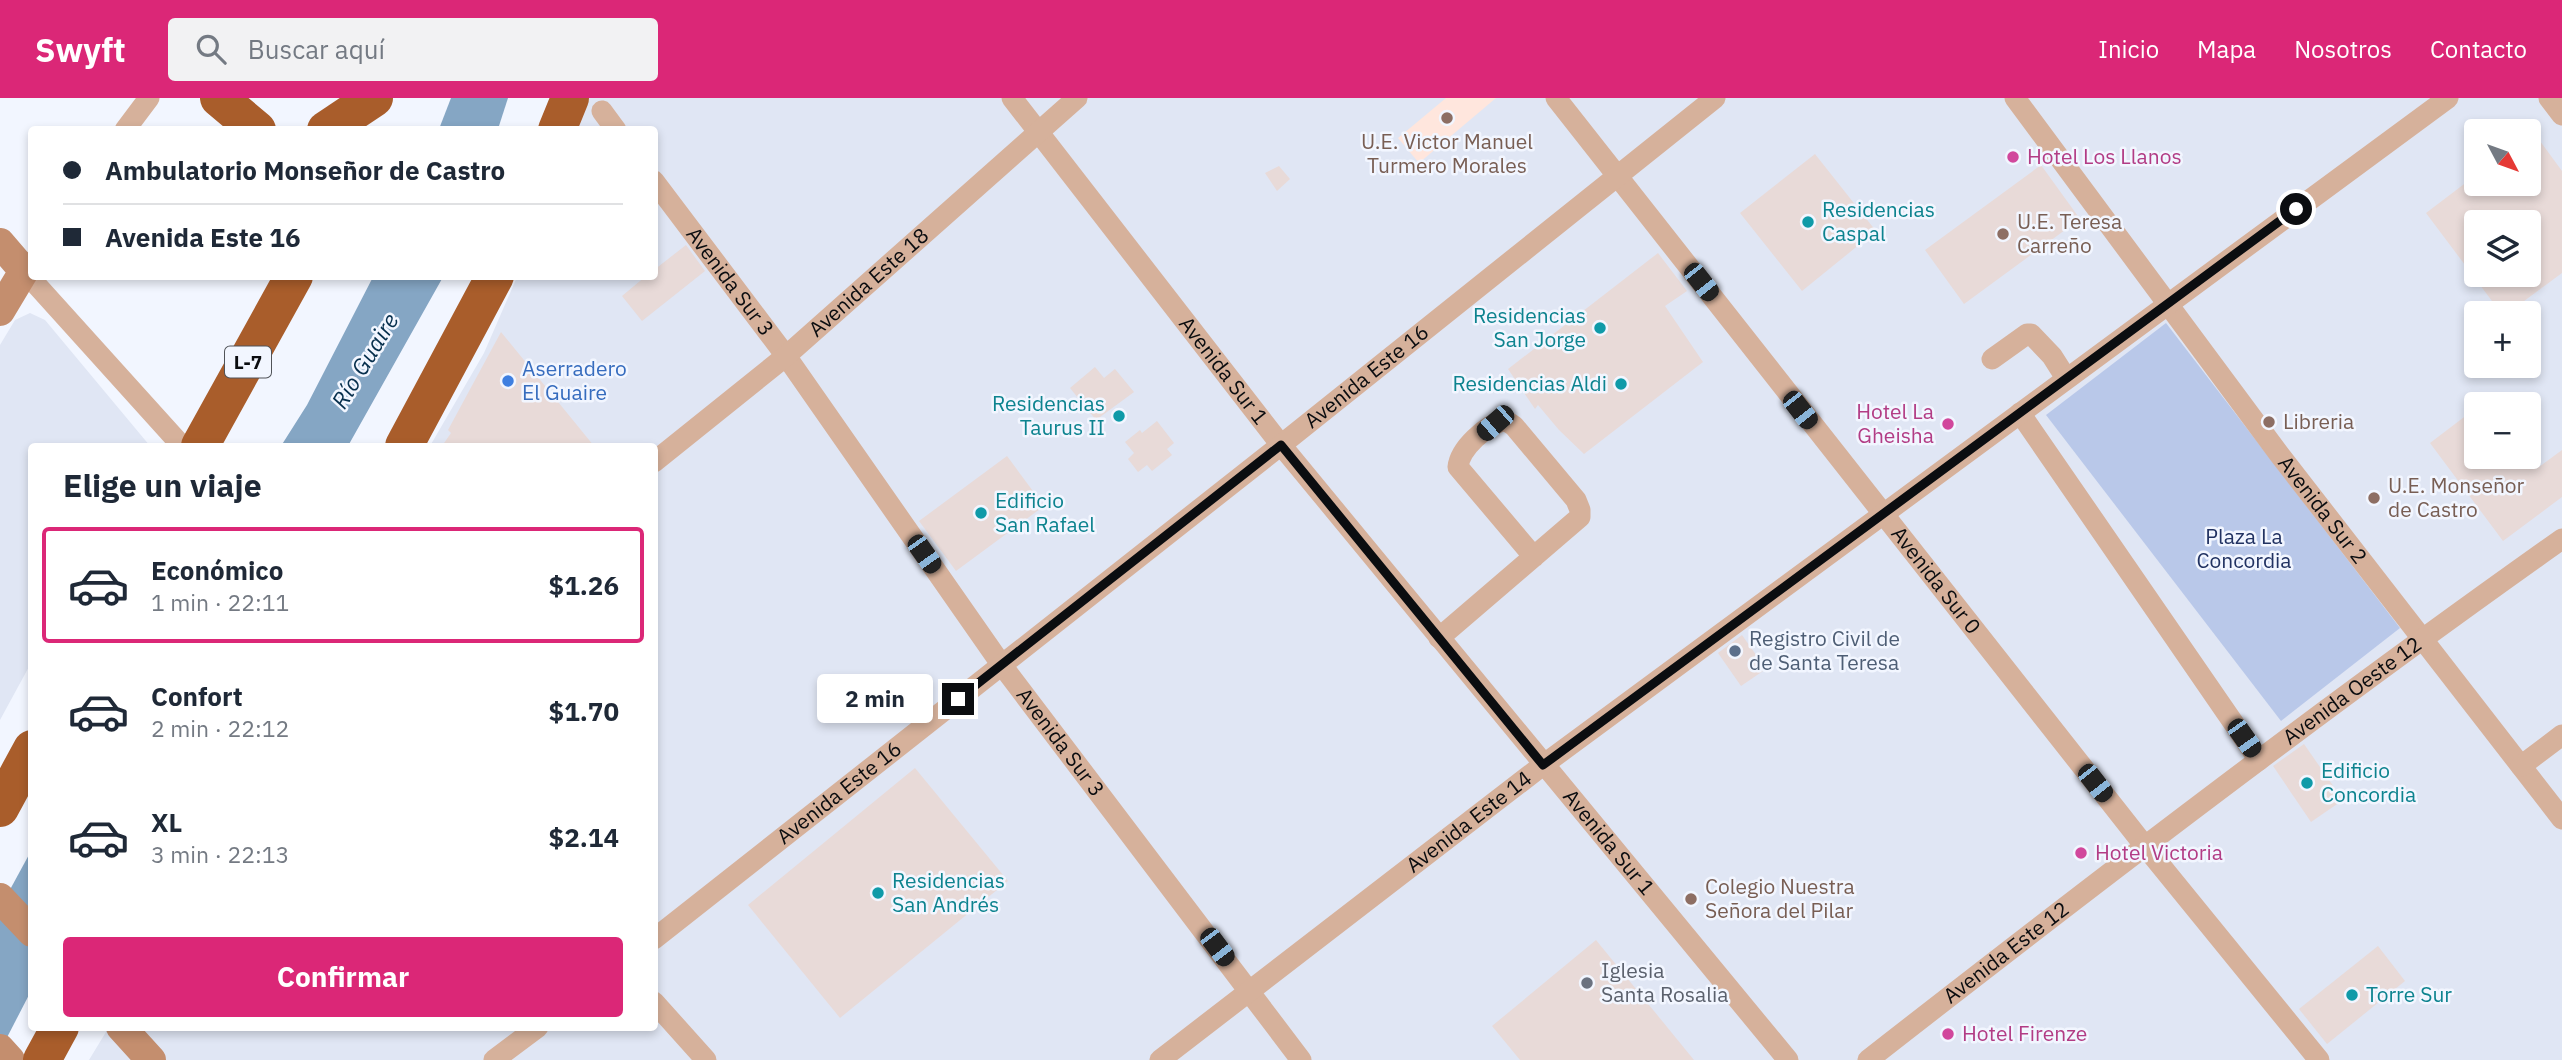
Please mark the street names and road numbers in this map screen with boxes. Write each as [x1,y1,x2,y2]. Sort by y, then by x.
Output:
street label: Avenida Sur 3 [680,221,781,341]
street label: Avenida Este 18 [802,221,934,343]
street label: Avenida Sur 1 [1173,310,1275,430]
street label: Avenida Este 16 [1298,317,1434,434]
road number: L-7 [225,346,271,378]
street label: Avenida Sur 2 [2272,449,2374,569]
street label: Avenida Sur 0 [1885,520,1988,639]
street label: Avenida Oeste 12 [2277,630,2427,751]
street label: Avenida Sur 3 [1011,681,1111,802]
street label: Avenida Este 16 [771,734,907,850]
street label: Avenida Este 14 [1400,764,1537,879]
street label: Avenida Sur 1 [1557,783,1661,901]
street label: Avenida Este 12 [1937,894,2074,1009]

